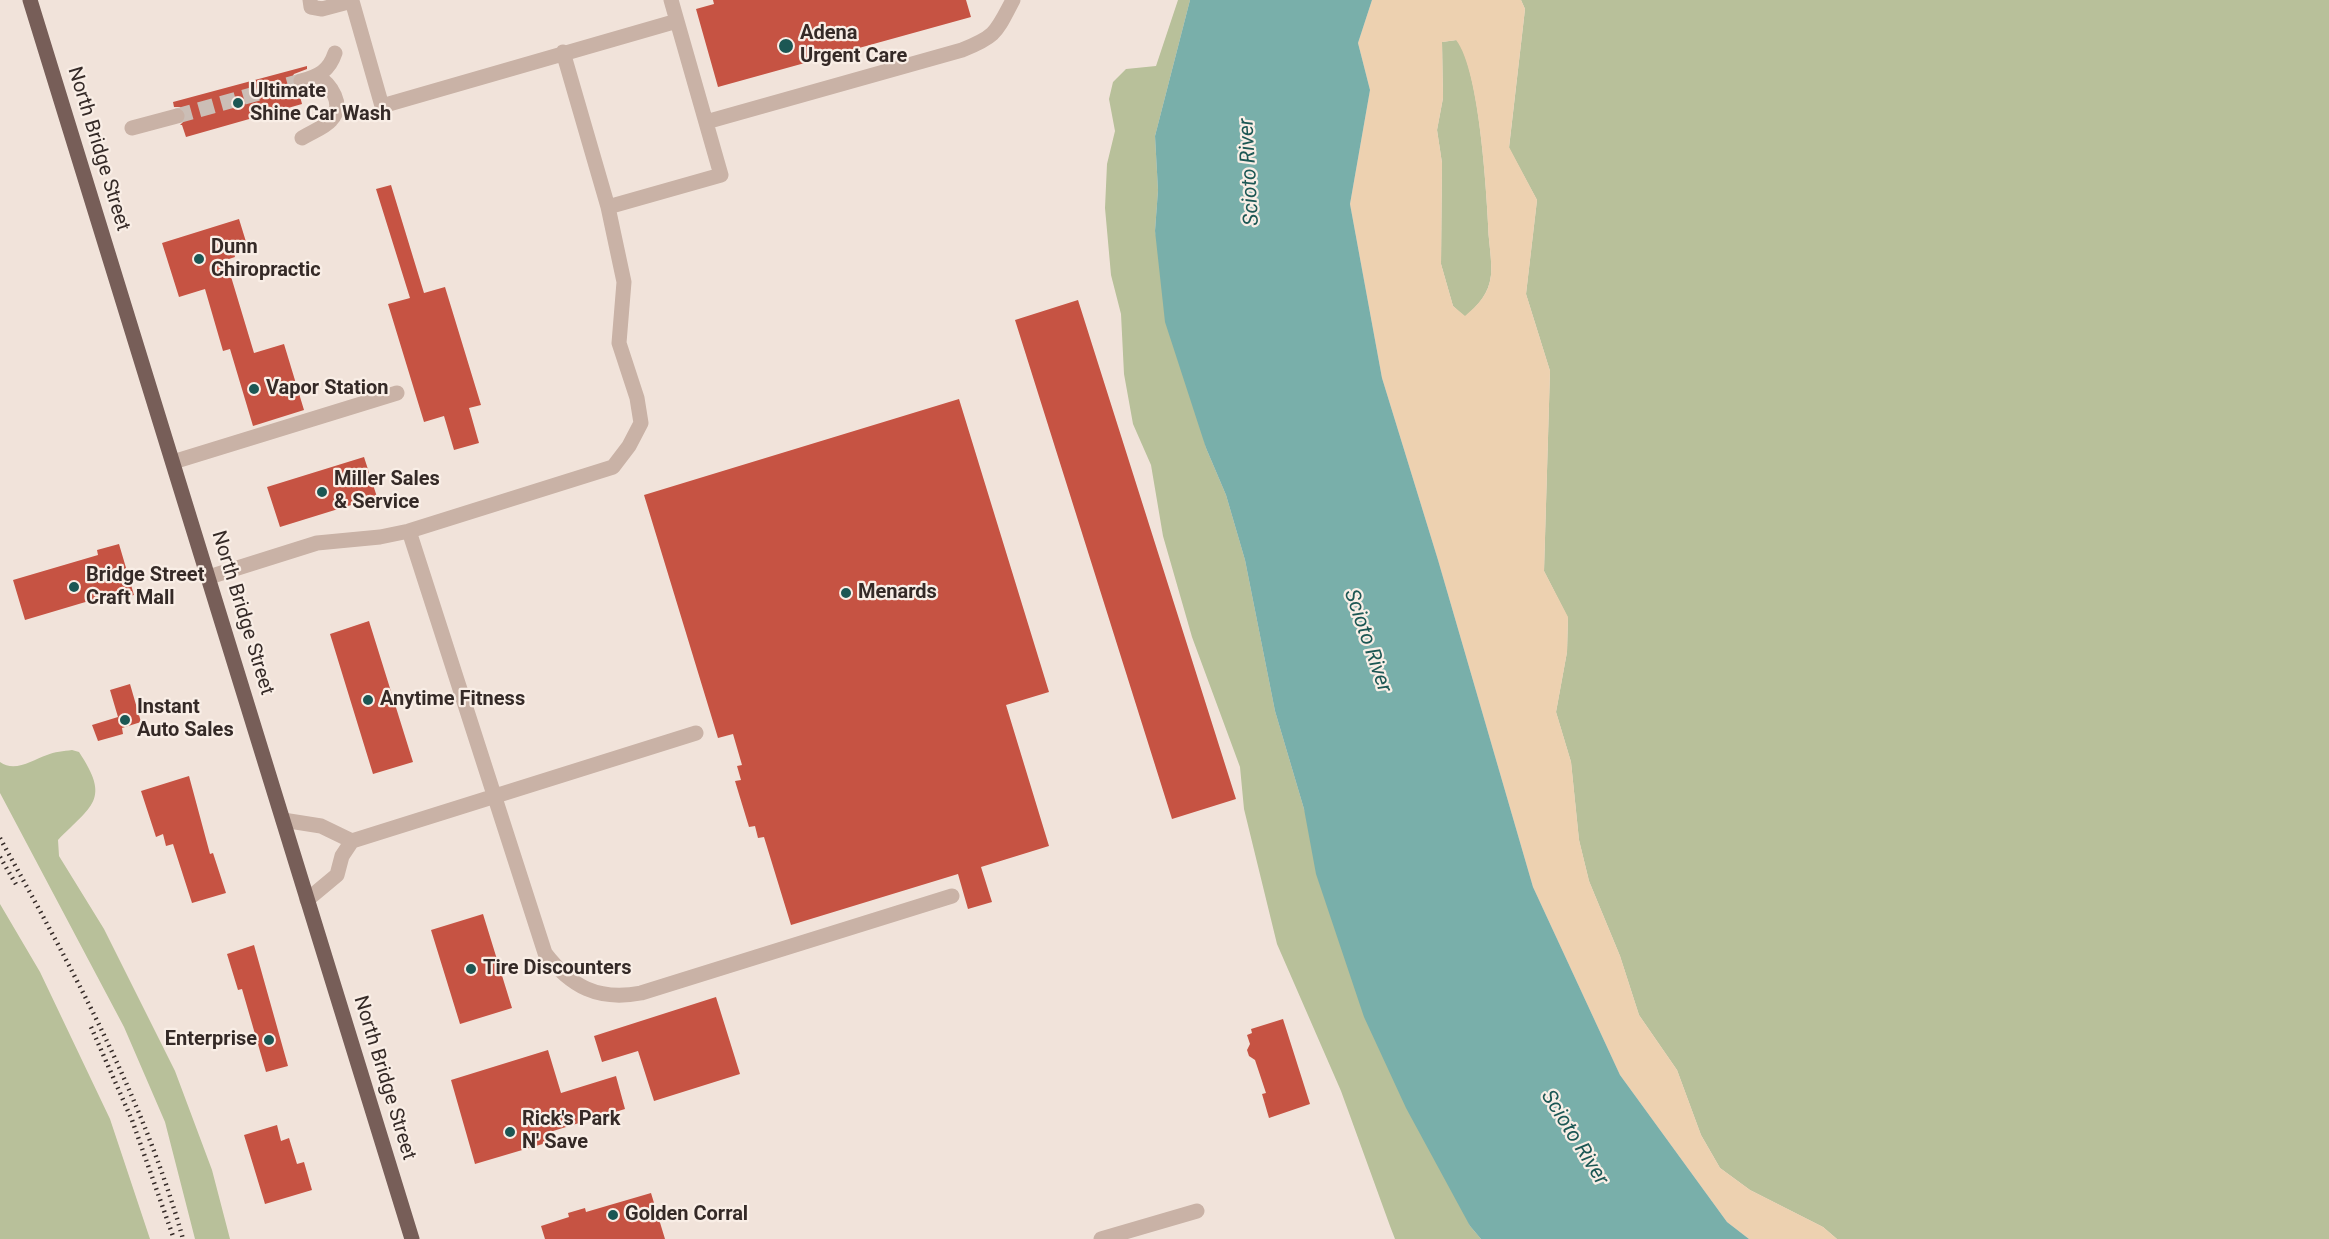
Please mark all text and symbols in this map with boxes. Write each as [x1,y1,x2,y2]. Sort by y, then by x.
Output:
place label: Adena Urgent Care [800,22,907,69]
marker: Adena Urgent Care [777,37,795,55]
street label: North Bridge Street [62,64,134,234]
place label: Ultimate Shine Car Wash [250,80,391,127]
marker: Ultimate Shine Car Wash [231,96,245,110]
water label: Scioto River [1235,118,1265,226]
place label: Dunn Chiropractic [211,236,321,283]
marker: Dunn Chiropractic [192,252,206,266]
place label: Vapor Station [266,377,388,401]
marker: Vapor Station [247,382,261,396]
place label: Miller Sales & Service [334,468,440,515]
marker: Miller Sales & Service [315,485,329,499]
street label: North Bridge Street [206,528,278,698]
place label: Bridge Street Craft Mall [86,564,204,611]
marker: Bridge Street Craft Mall [67,580,81,594]
place label: Menards [858,581,937,605]
marker: Menards [839,586,853,600]
water label: Scioto River [1338,586,1396,696]
place label: Anytime Fitness [380,688,525,712]
marker: Anytime Fitness [361,693,375,707]
place label: Instant Auto Sales [137,696,234,743]
marker: Instant Auto Sales [118,713,132,727]
place label: Tire Discounters [483,957,631,981]
marker: Tire Discounters [464,962,478,976]
street label: North Bridge Street [348,993,420,1163]
place label: Enterprise [165,1028,257,1052]
marker: Enterprise [262,1033,276,1047]
water label: Scioto River [1535,1086,1613,1190]
place label: Rick's Park N' Save [522,1108,620,1155]
marker: Rick's Park N' Save [503,1125,517,1139]
place label: Golden Corral [625,1203,748,1227]
marker: Golden Corral [606,1208,620,1222]

